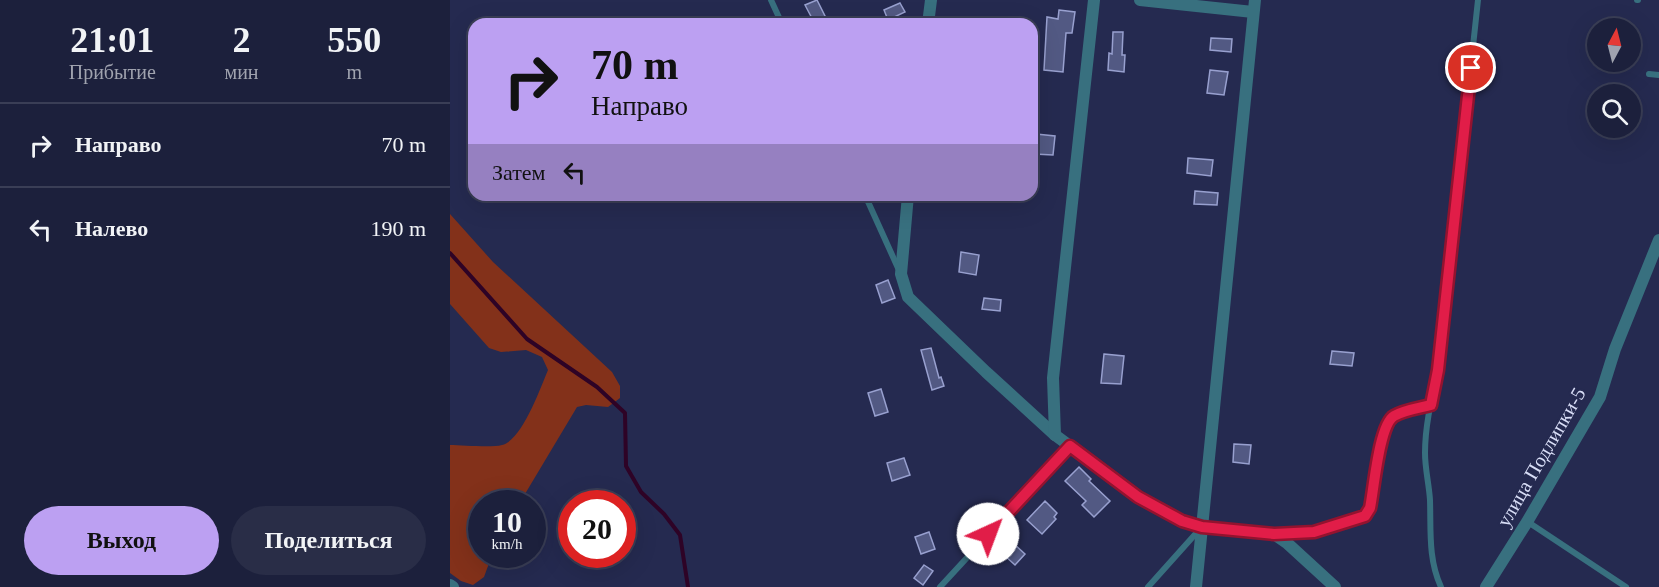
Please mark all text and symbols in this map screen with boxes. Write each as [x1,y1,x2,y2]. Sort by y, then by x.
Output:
north arrow [1587,18,1641,72]
map controls [1587,18,1641,138]
text: 21:01 [70,20,154,60]
text: 2 [233,20,251,60]
text: 550 [327,20,381,60]
icon: right [492,42,570,120]
text: 70 m [591,42,679,88]
pin [1445,42,1496,93]
icon: arrive [1454,51,1487,84]
text: Прибытие [69,61,156,83]
text: мин [225,61,259,83]
text: m [346,61,362,83]
button: search [1587,84,1641,138]
text: Направо [591,91,688,121]
icon: right [24,129,57,162]
text: Направо [75,132,161,157]
text: 70 m [381,132,426,157]
icon: left [558,156,591,189]
text: Затем [492,160,546,185]
icon: left [24,213,57,246]
text: Налево [75,216,148,241]
text: 190 m [370,216,426,241]
street label: улица Подлипки-5 [1492,384,1591,531]
speed limit sign: 20 [558,490,636,568]
position arrow [956,502,1020,566]
text: 10 [492,505,522,538]
button: Выход [24,506,219,575]
button: Поделиться [231,506,426,575]
text: km/h [492,536,522,552]

